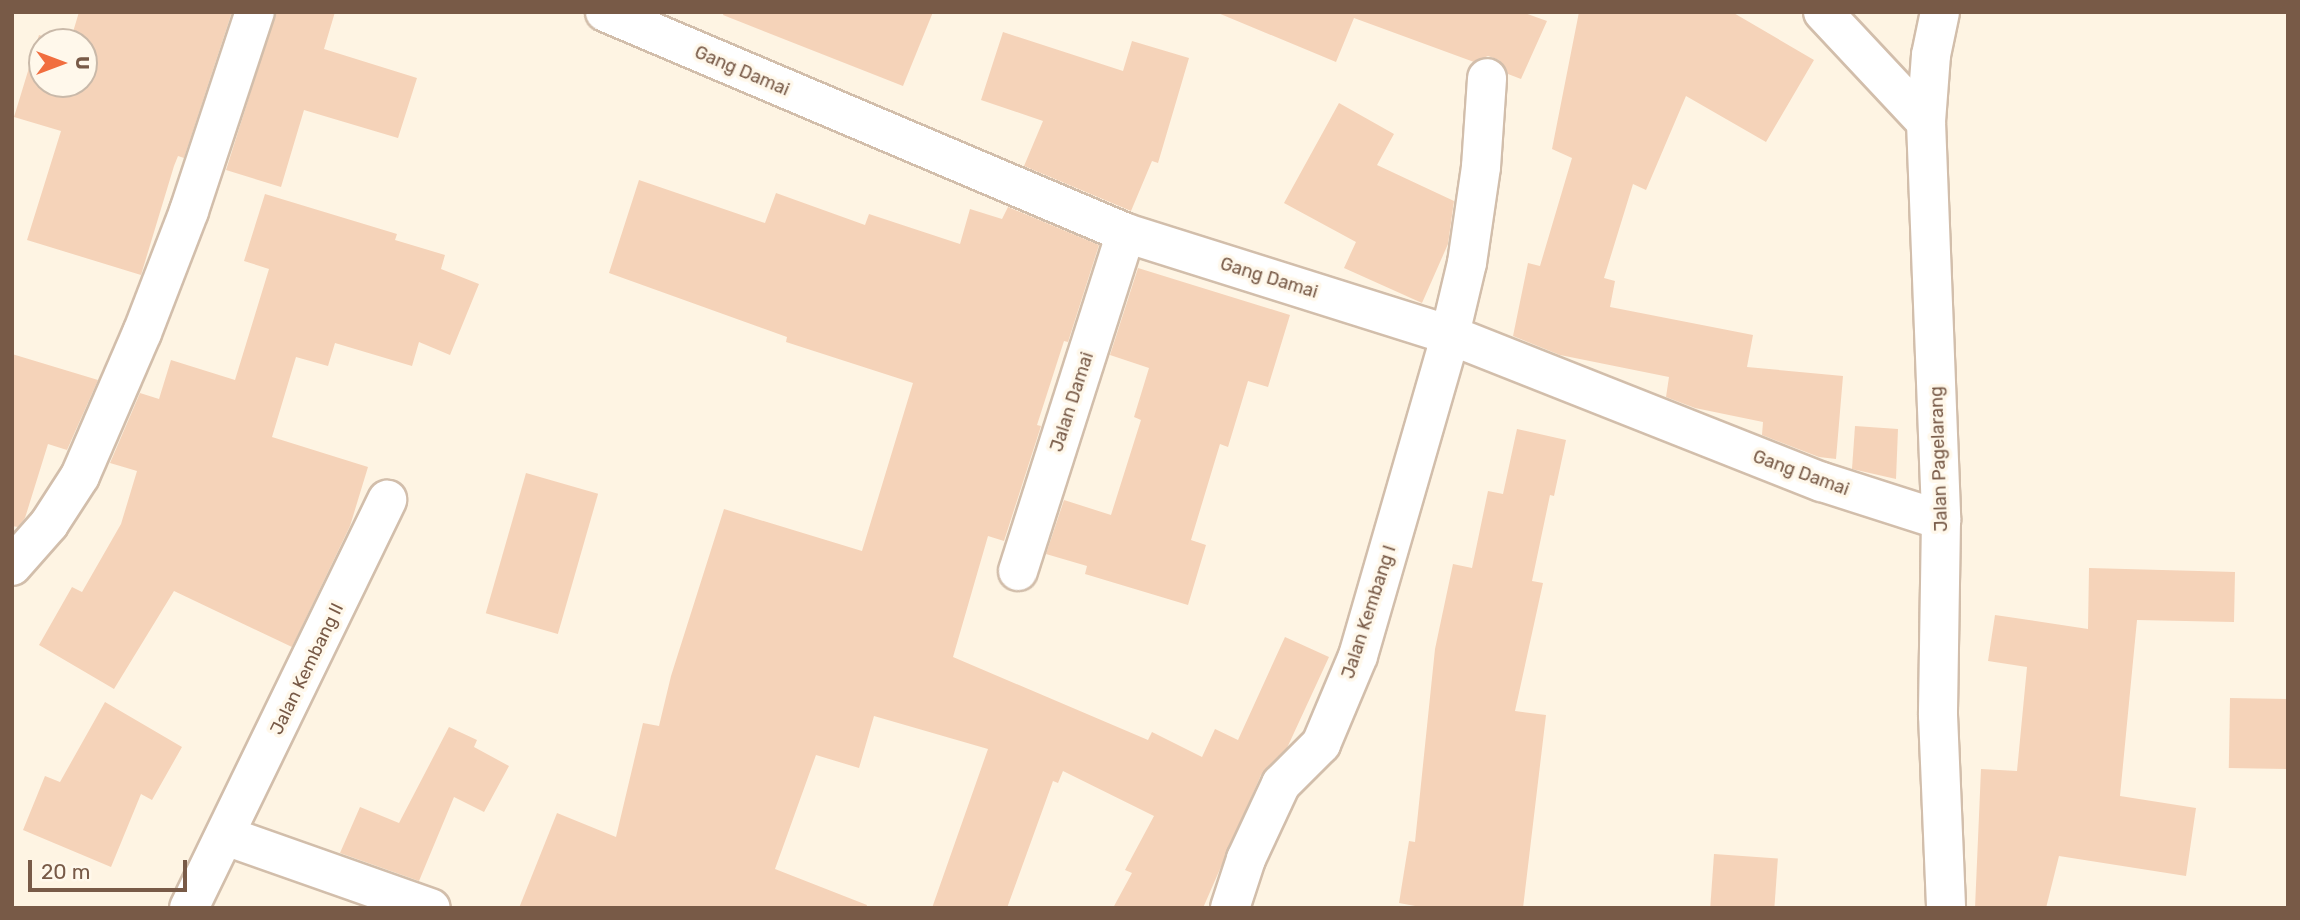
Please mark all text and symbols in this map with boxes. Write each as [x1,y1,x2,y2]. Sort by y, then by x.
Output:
north arrow [28,28,98,98]
street label: Gang Damai [691,41,793,101]
text: U [71,56,94,70]
street label: Gang Damai [1218,253,1320,303]
street label: Jalan Damai [1046,349,1098,455]
street label: Jalan Pagelarang [1926,386,1952,532]
street label: Gang Damai [1750,446,1852,500]
street label: Jalan Kembang I [1337,543,1401,681]
street label: Jalan Kembang II [266,600,348,738]
scale bar [32,846,191,890]
text: 20 m [41,859,90,884]

